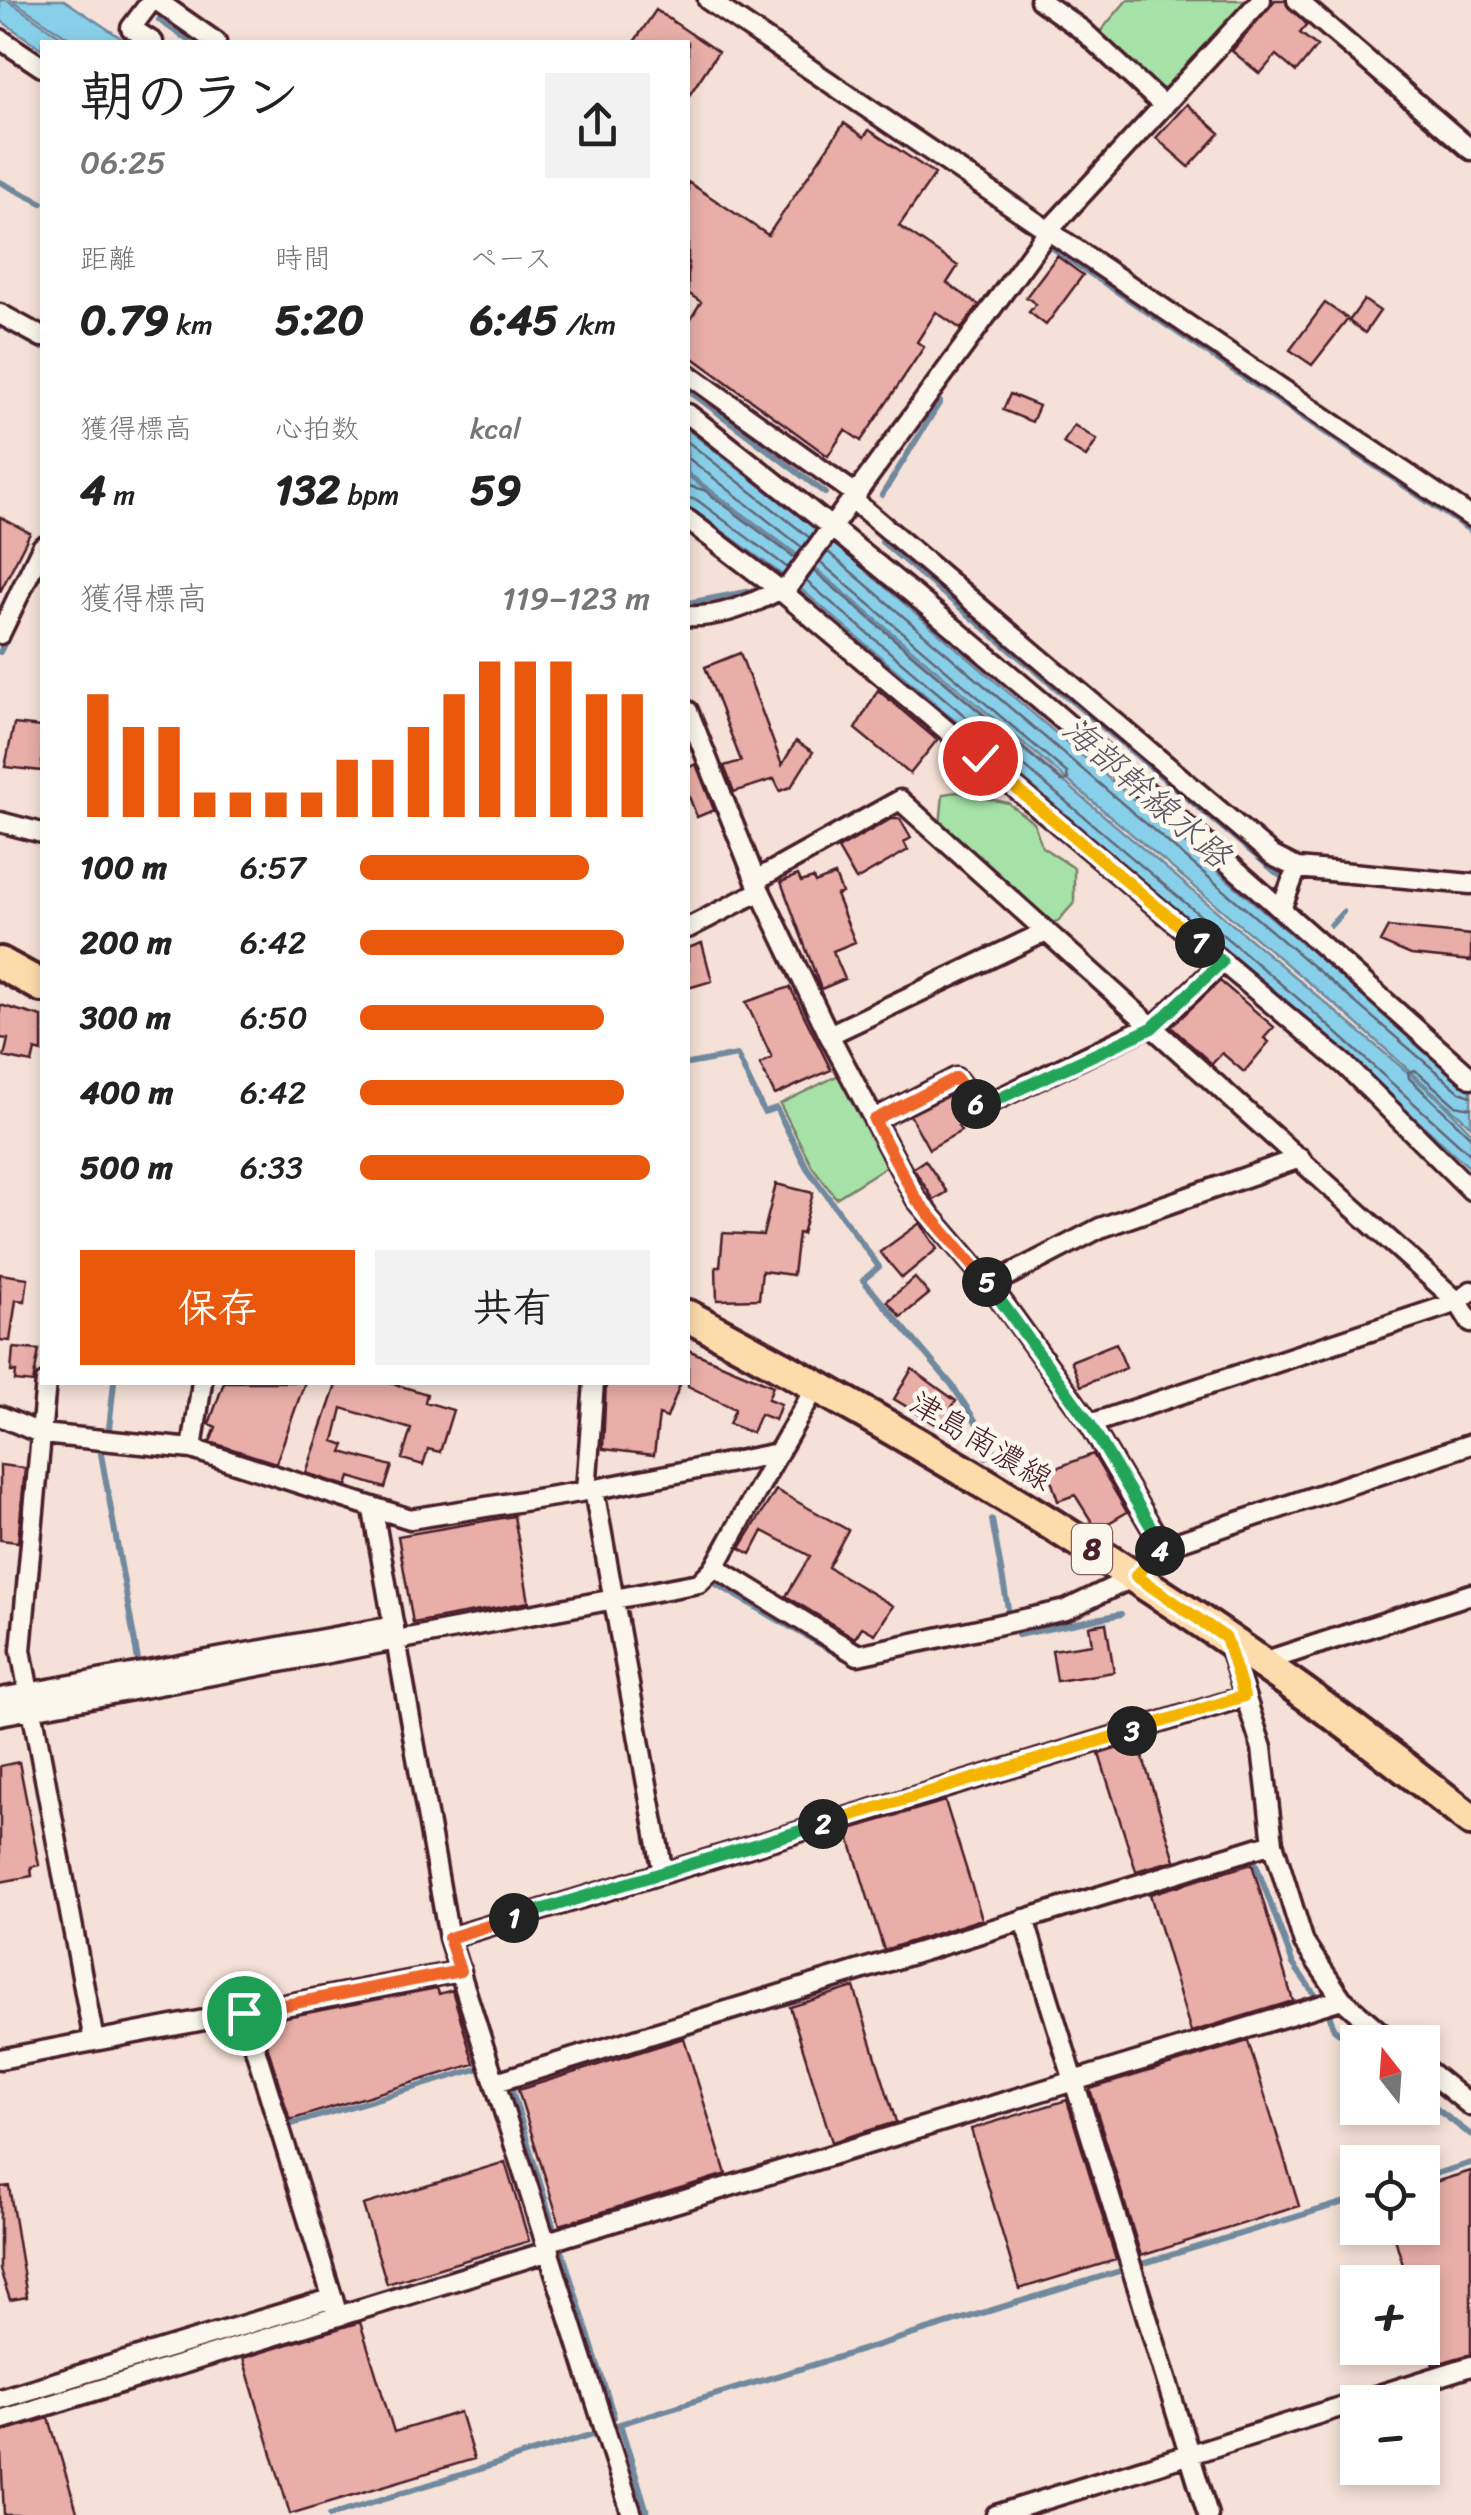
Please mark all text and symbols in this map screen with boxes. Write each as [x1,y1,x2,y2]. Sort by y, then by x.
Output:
text: 朝のラン [80,48,300,145]
button: share [545,73,650,178]
text: 06:25 [80,134,166,191]
text: 距離 [80,234,136,283]
text: 時間 [275,234,331,283]
text: ペース [470,234,552,283]
text: 0.79 [80,283,169,357]
text: 5:20 [275,283,364,357]
text: 6:45 [470,283,558,357]
text: km [169,300,213,349]
text: /km [558,300,616,349]
text: 獲得標高 [80,404,192,453]
text: 心拍数 [275,404,359,453]
text: kcal [470,404,521,453]
text: 4 [80,453,106,527]
text: 132 [275,453,340,527]
text: 59 [470,453,521,527]
text: m [106,470,135,519]
text: bpm [340,470,399,519]
text: 獲得標高 [80,570,208,627]
text: 119–123 m [502,570,650,627]
water label: 海部幹線水路 [1047,700,1248,886]
pin [938,716,1023,801]
icon: check [953,731,1008,786]
text: 100 m [80,839,167,896]
text: 6:57 [240,839,306,896]
text: 200 m [80,914,172,971]
text: 6:42 [240,914,306,971]
pin: 7 [1175,918,1225,968]
text: 7 [1192,918,1208,967]
text: 300 m [80,989,171,1046]
text: 6:50 [240,989,308,1046]
text: 400 m [80,1064,173,1121]
text: 6:42 [240,1064,306,1121]
pin: 6 [951,1079,1001,1129]
text: 6 [968,1079,984,1128]
text: 500 m [80,1139,173,1196]
text: 6:33 [240,1139,303,1196]
button: 保存 [80,1250,355,1365]
button: 共有 [375,1250,650,1365]
pin: 5 [962,1257,1012,1307]
text: 5 [978,1257,996,1306]
street label: 津島南濃線 [898,1375,1064,1507]
road number: 8 [1072,1524,1112,1574]
pin: 4 [1135,1526,1185,1576]
text: 4 [1151,1526,1169,1575]
pin: 3 [1107,1706,1157,1756]
text: 3 [1124,1706,1140,1755]
pin: 2 [798,1799,848,1849]
text: 2 [815,1799,831,1848]
pin: 1 [489,1893,539,1943]
text: 1 [508,1893,520,1942]
pin [202,1971,287,2056]
icon: arrive [217,1986,272,2041]
north arrow [1340,2025,1440,2125]
map controls [1340,2025,1440,2485]
button: locate [1340,2145,1440,2245]
button: + [1340,2265,1440,2365]
button: − [1340,2385,1440,2485]

